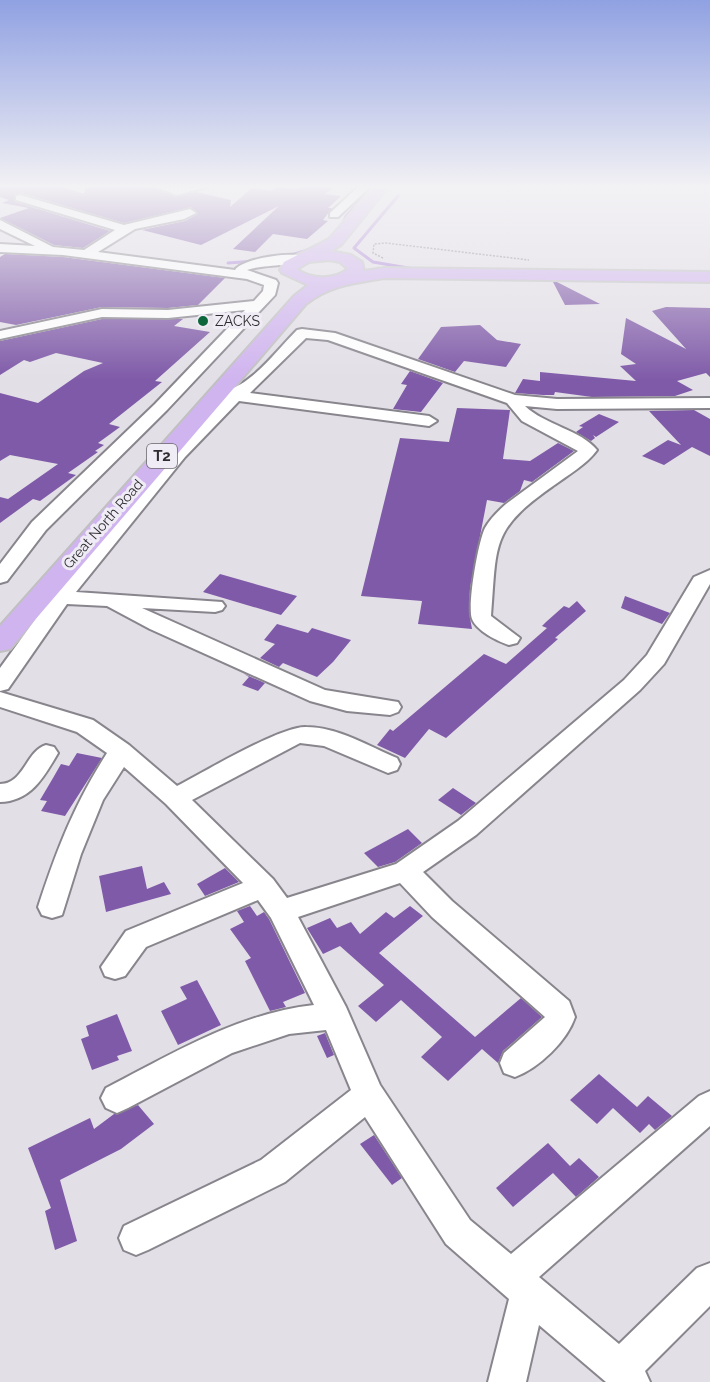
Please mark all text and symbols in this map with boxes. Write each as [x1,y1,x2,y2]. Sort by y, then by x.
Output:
place label: ZACKS [215,313,261,329]
marker: ZACKS [196,314,210,328]
road number: T2 [147,444,177,468]
street label: Great North Road [60,476,146,572]

